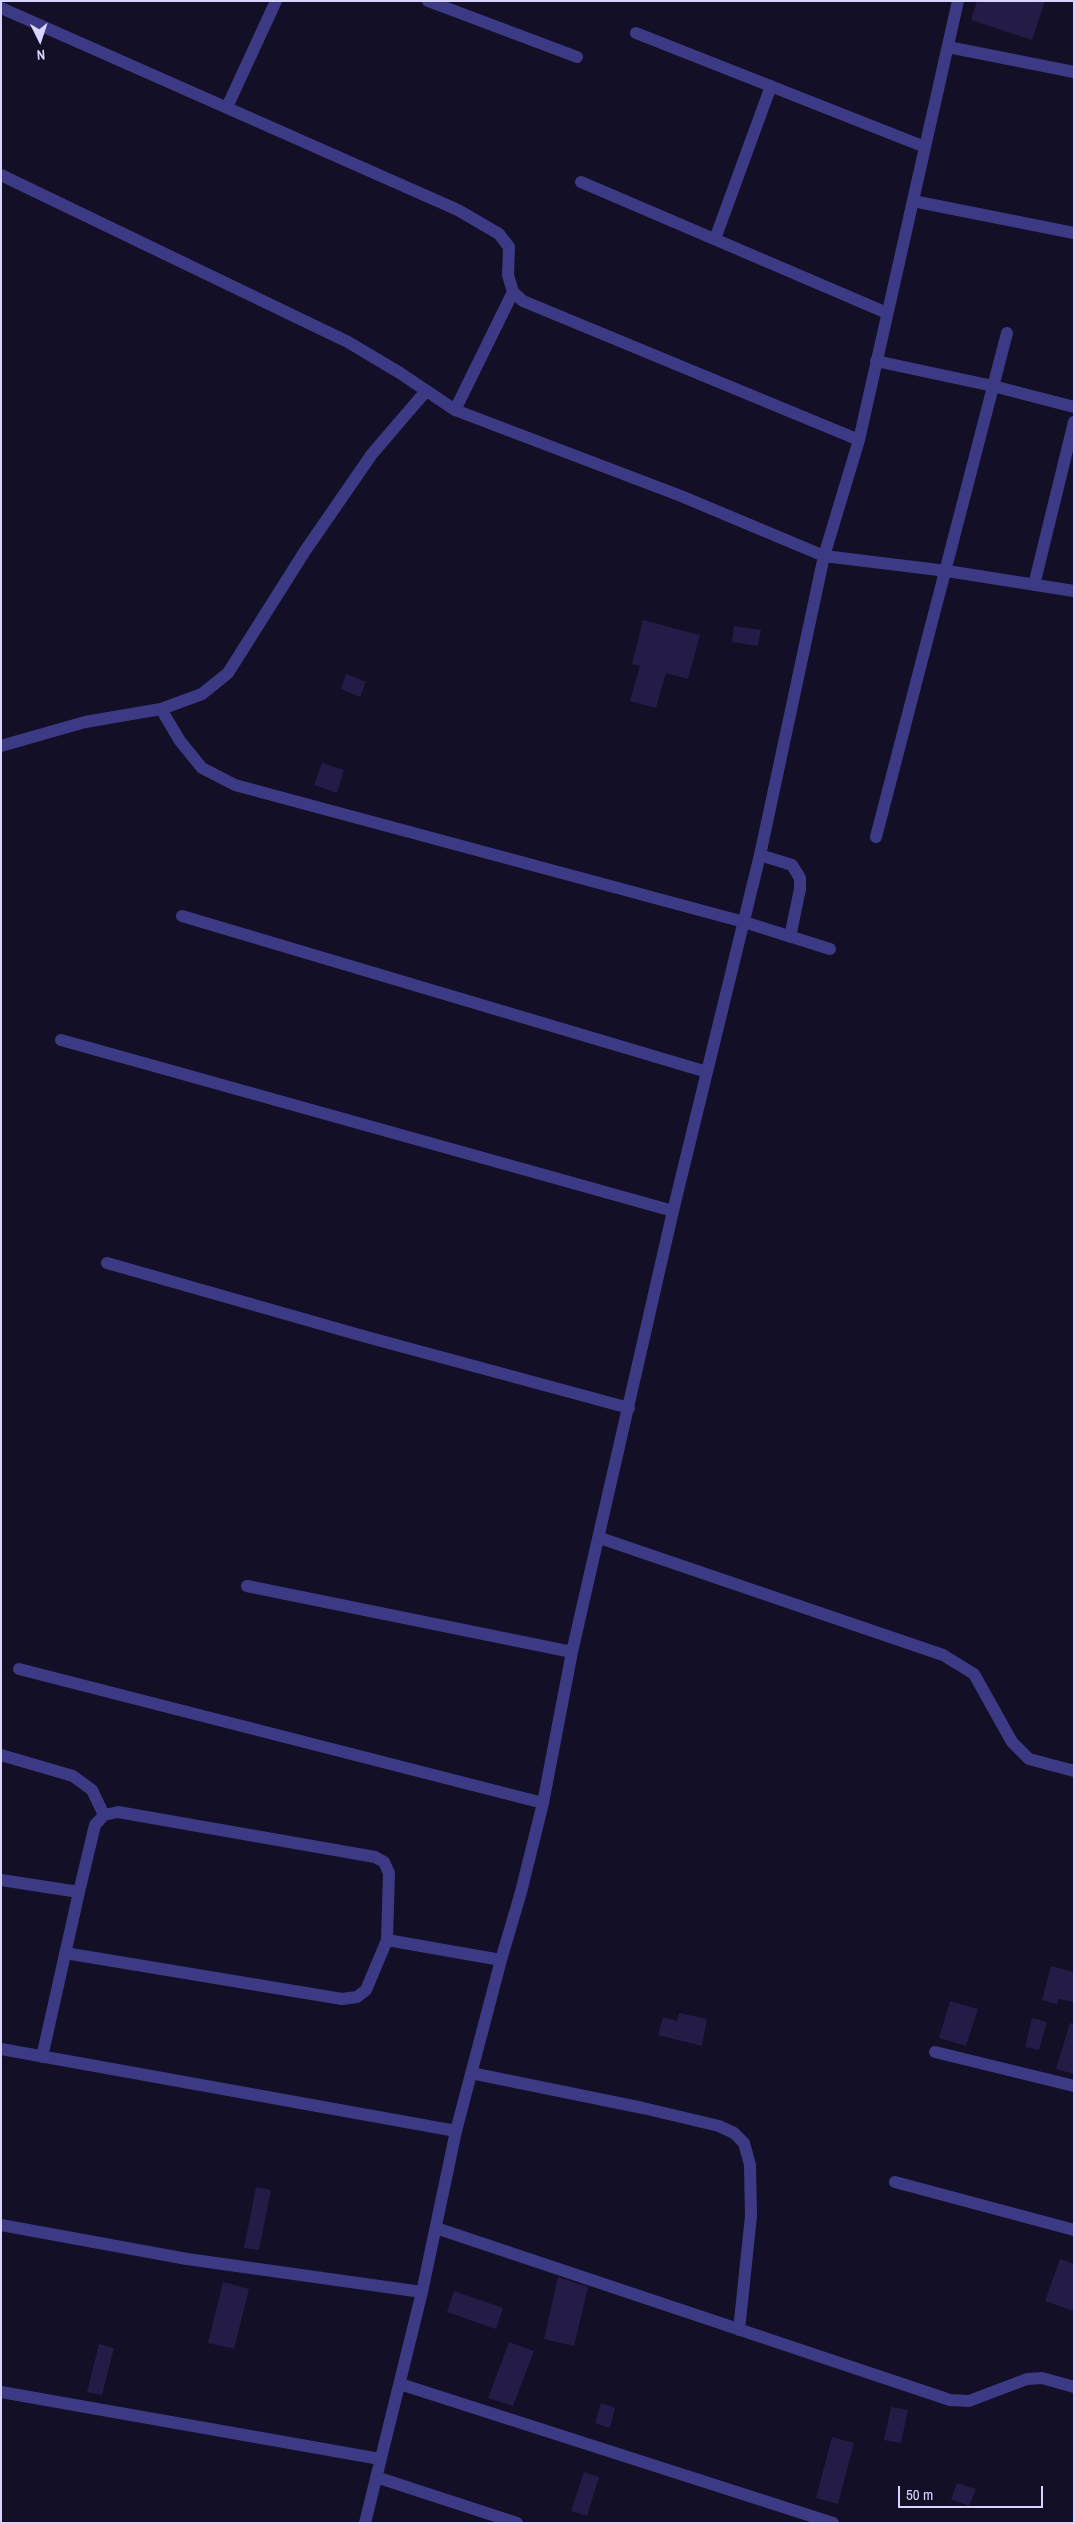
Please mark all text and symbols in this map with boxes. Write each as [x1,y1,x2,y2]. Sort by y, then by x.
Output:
north arrow [15,15,65,65]
text: N [36,46,46,64]
scale bar [900,2476,1045,2508]
text: 50 m [906,2484,933,2505]

